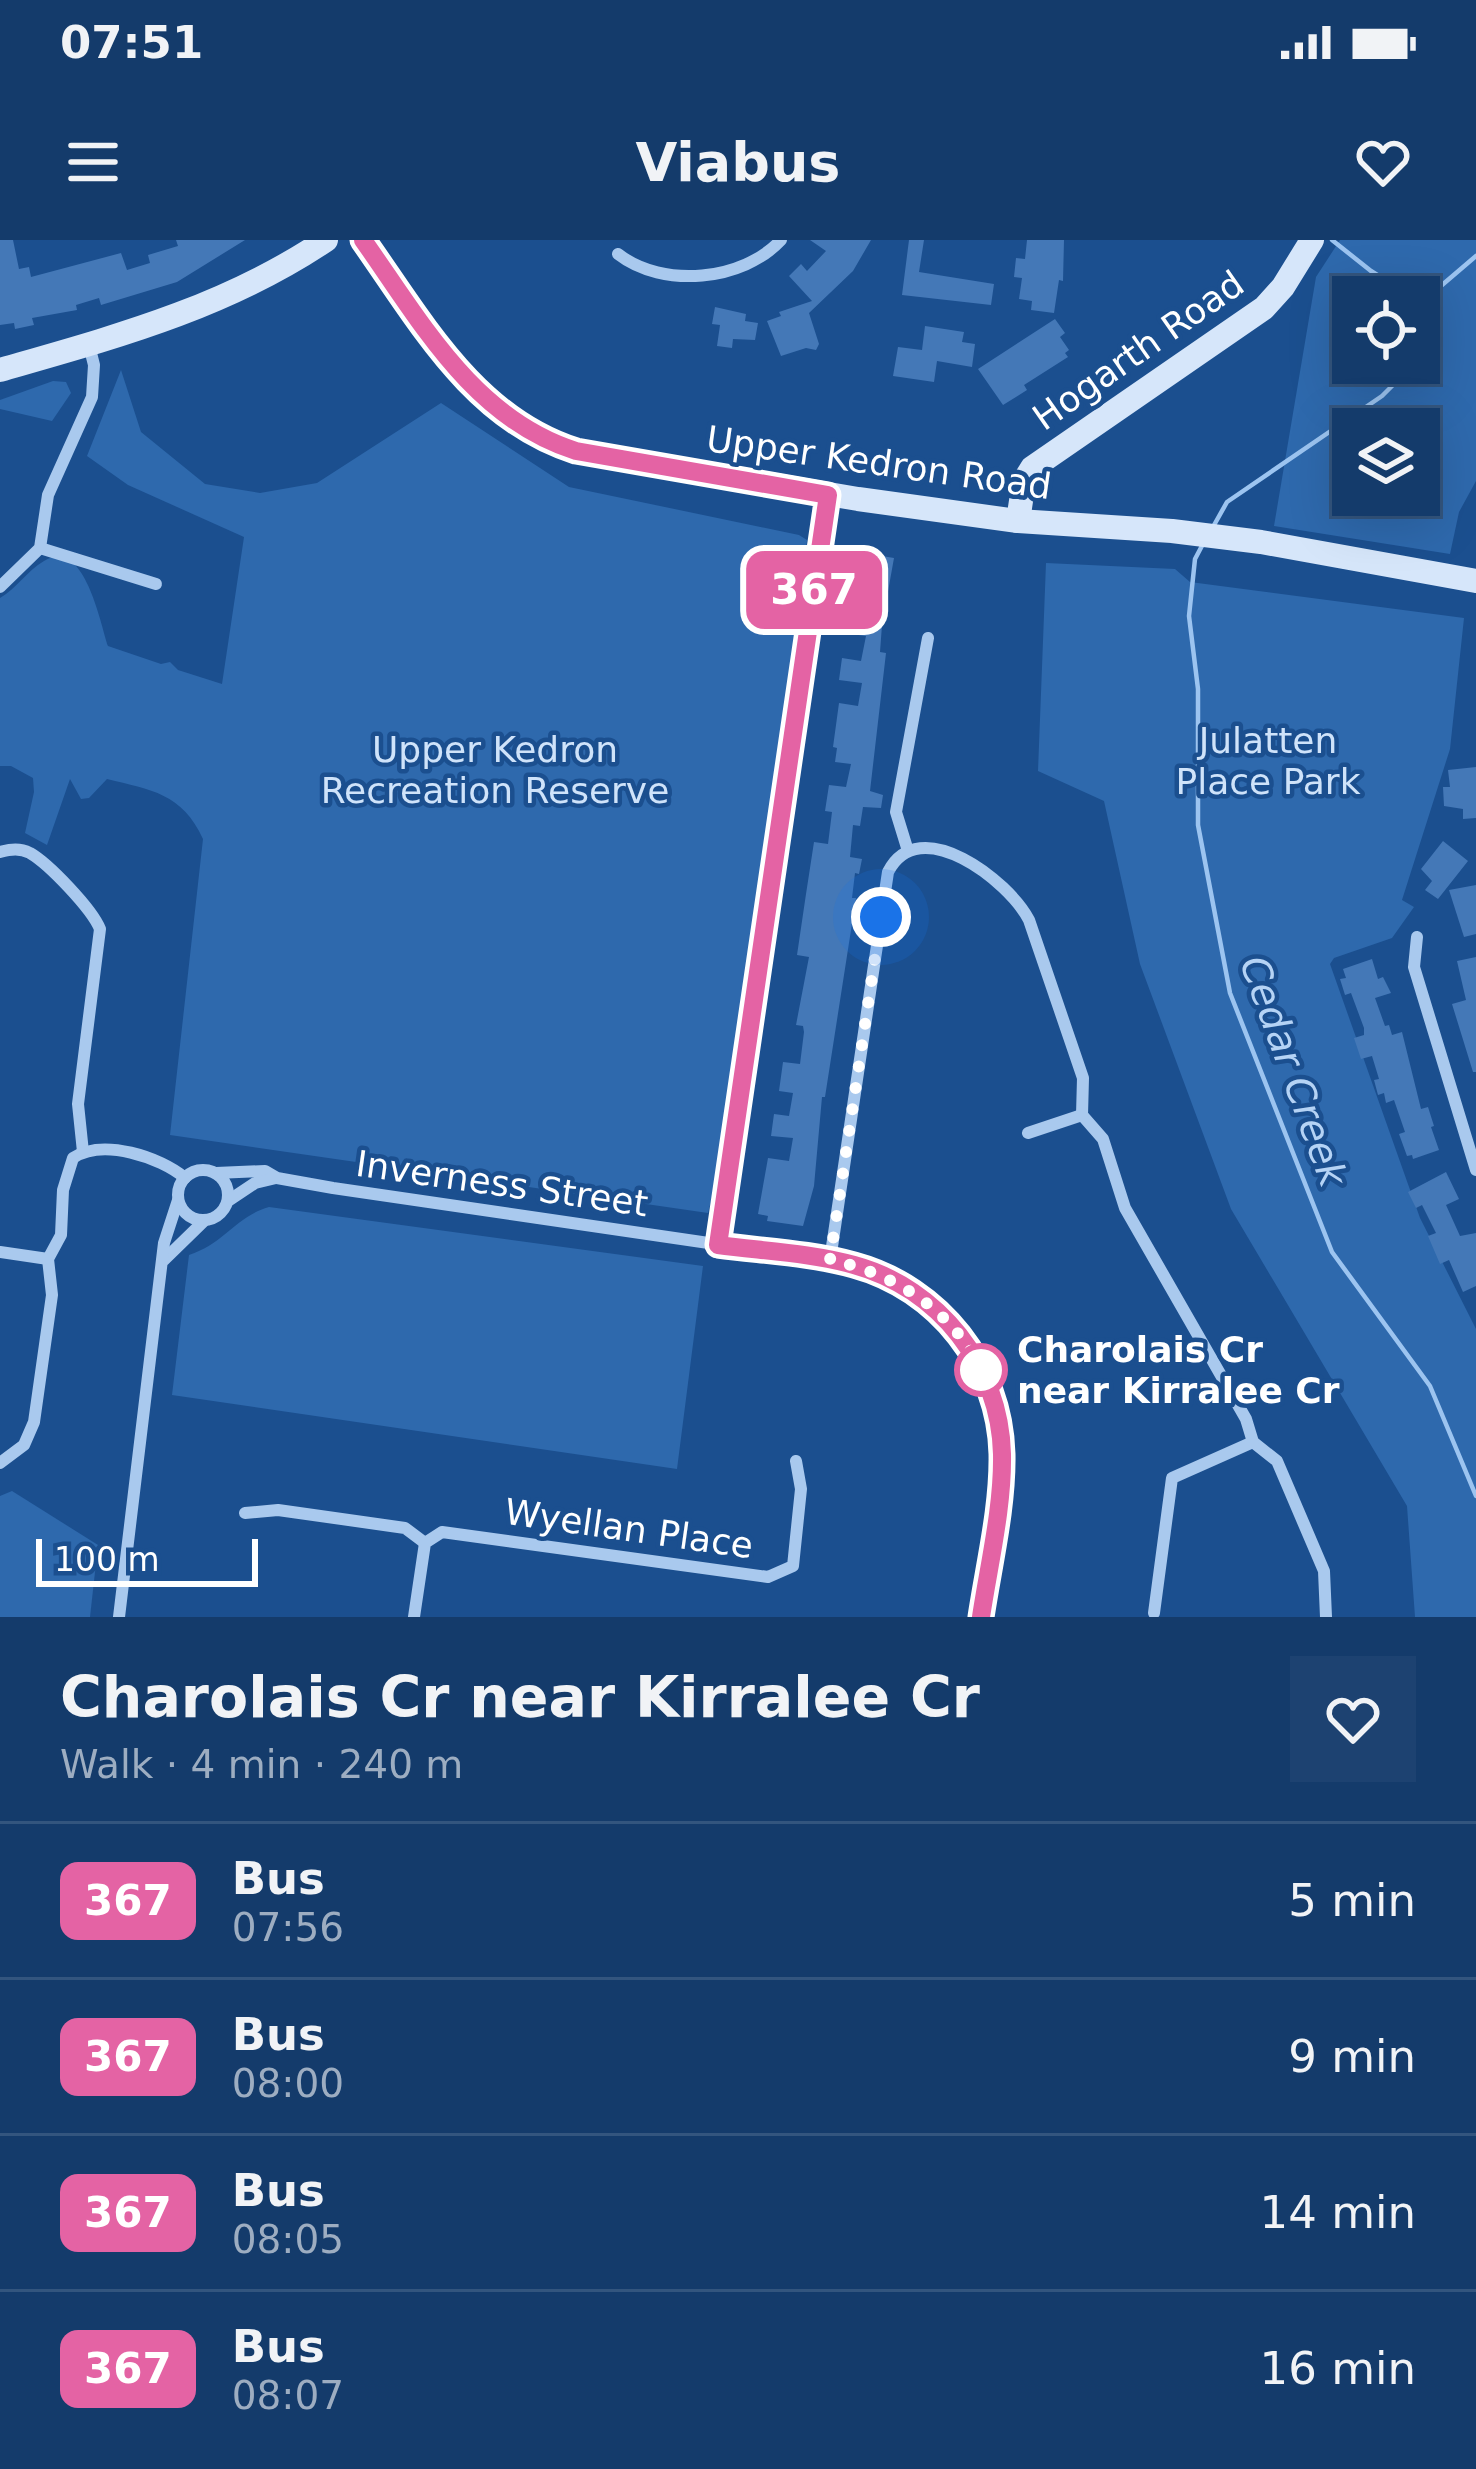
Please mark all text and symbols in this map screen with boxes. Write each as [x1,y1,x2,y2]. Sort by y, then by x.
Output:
text: 07:51 [60,16,203,69]
icon: menu [60,129,126,195]
icon: heart [1350,129,1416,195]
text: Viabus [635,131,841,194]
street label: Hogarth Road [1025,263,1251,438]
map controls [1332,276,1440,516]
button: locate [1332,276,1440,384]
button: layers [1332,408,1440,516]
street label: Upper Kedron Road [704,418,1054,507]
line badge: 367 [745,551,883,629]
text: 367 [770,565,858,614]
park label: Julatten Place Park [1176,720,1361,802]
park label: Upper Kedron Recreation Reserve [321,729,669,811]
your location [851,887,911,947]
water label: Cedar Creek [1231,950,1357,1194]
street label: Inverness Street [353,1143,651,1224]
place label: Charolais Cr near Kirralee Cr [1017,1329,1340,1411]
marker: Charolais Cr near Kirralee Cr [956,1345,1006,1395]
street label: Wyellan Place [502,1491,756,1566]
scale bar [36,1533,258,1586]
text: 100 m [54,1540,160,1579]
button: heart [1290,1656,1416,1782]
text: Charolais Cr near Kirralee Cr [60,1664,980,1730]
text: Walk · 4 min · 240 m [60,1742,463,1787]
text: Bus [232,1852,325,1905]
text: 5 min [1288,1874,1416,1927]
text: 367 [84,1876,172,1925]
text: 07:56 [232,1905,344,1950]
text: Bus [232,2008,325,2061]
text: 9 min [1288,2030,1416,2083]
text: 367 [84,2032,172,2081]
text: 08:00 [232,2061,344,2106]
text: Bus [232,2164,325,2217]
text: 14 min [1260,2186,1416,2239]
text: 367 [84,2188,172,2237]
text: 08:05 [232,2217,344,2262]
text: Bus [232,2320,325,2373]
text: 16 min [1260,2342,1416,2395]
text: 367 [84,2344,172,2393]
text: 08:07 [232,2373,344,2418]

